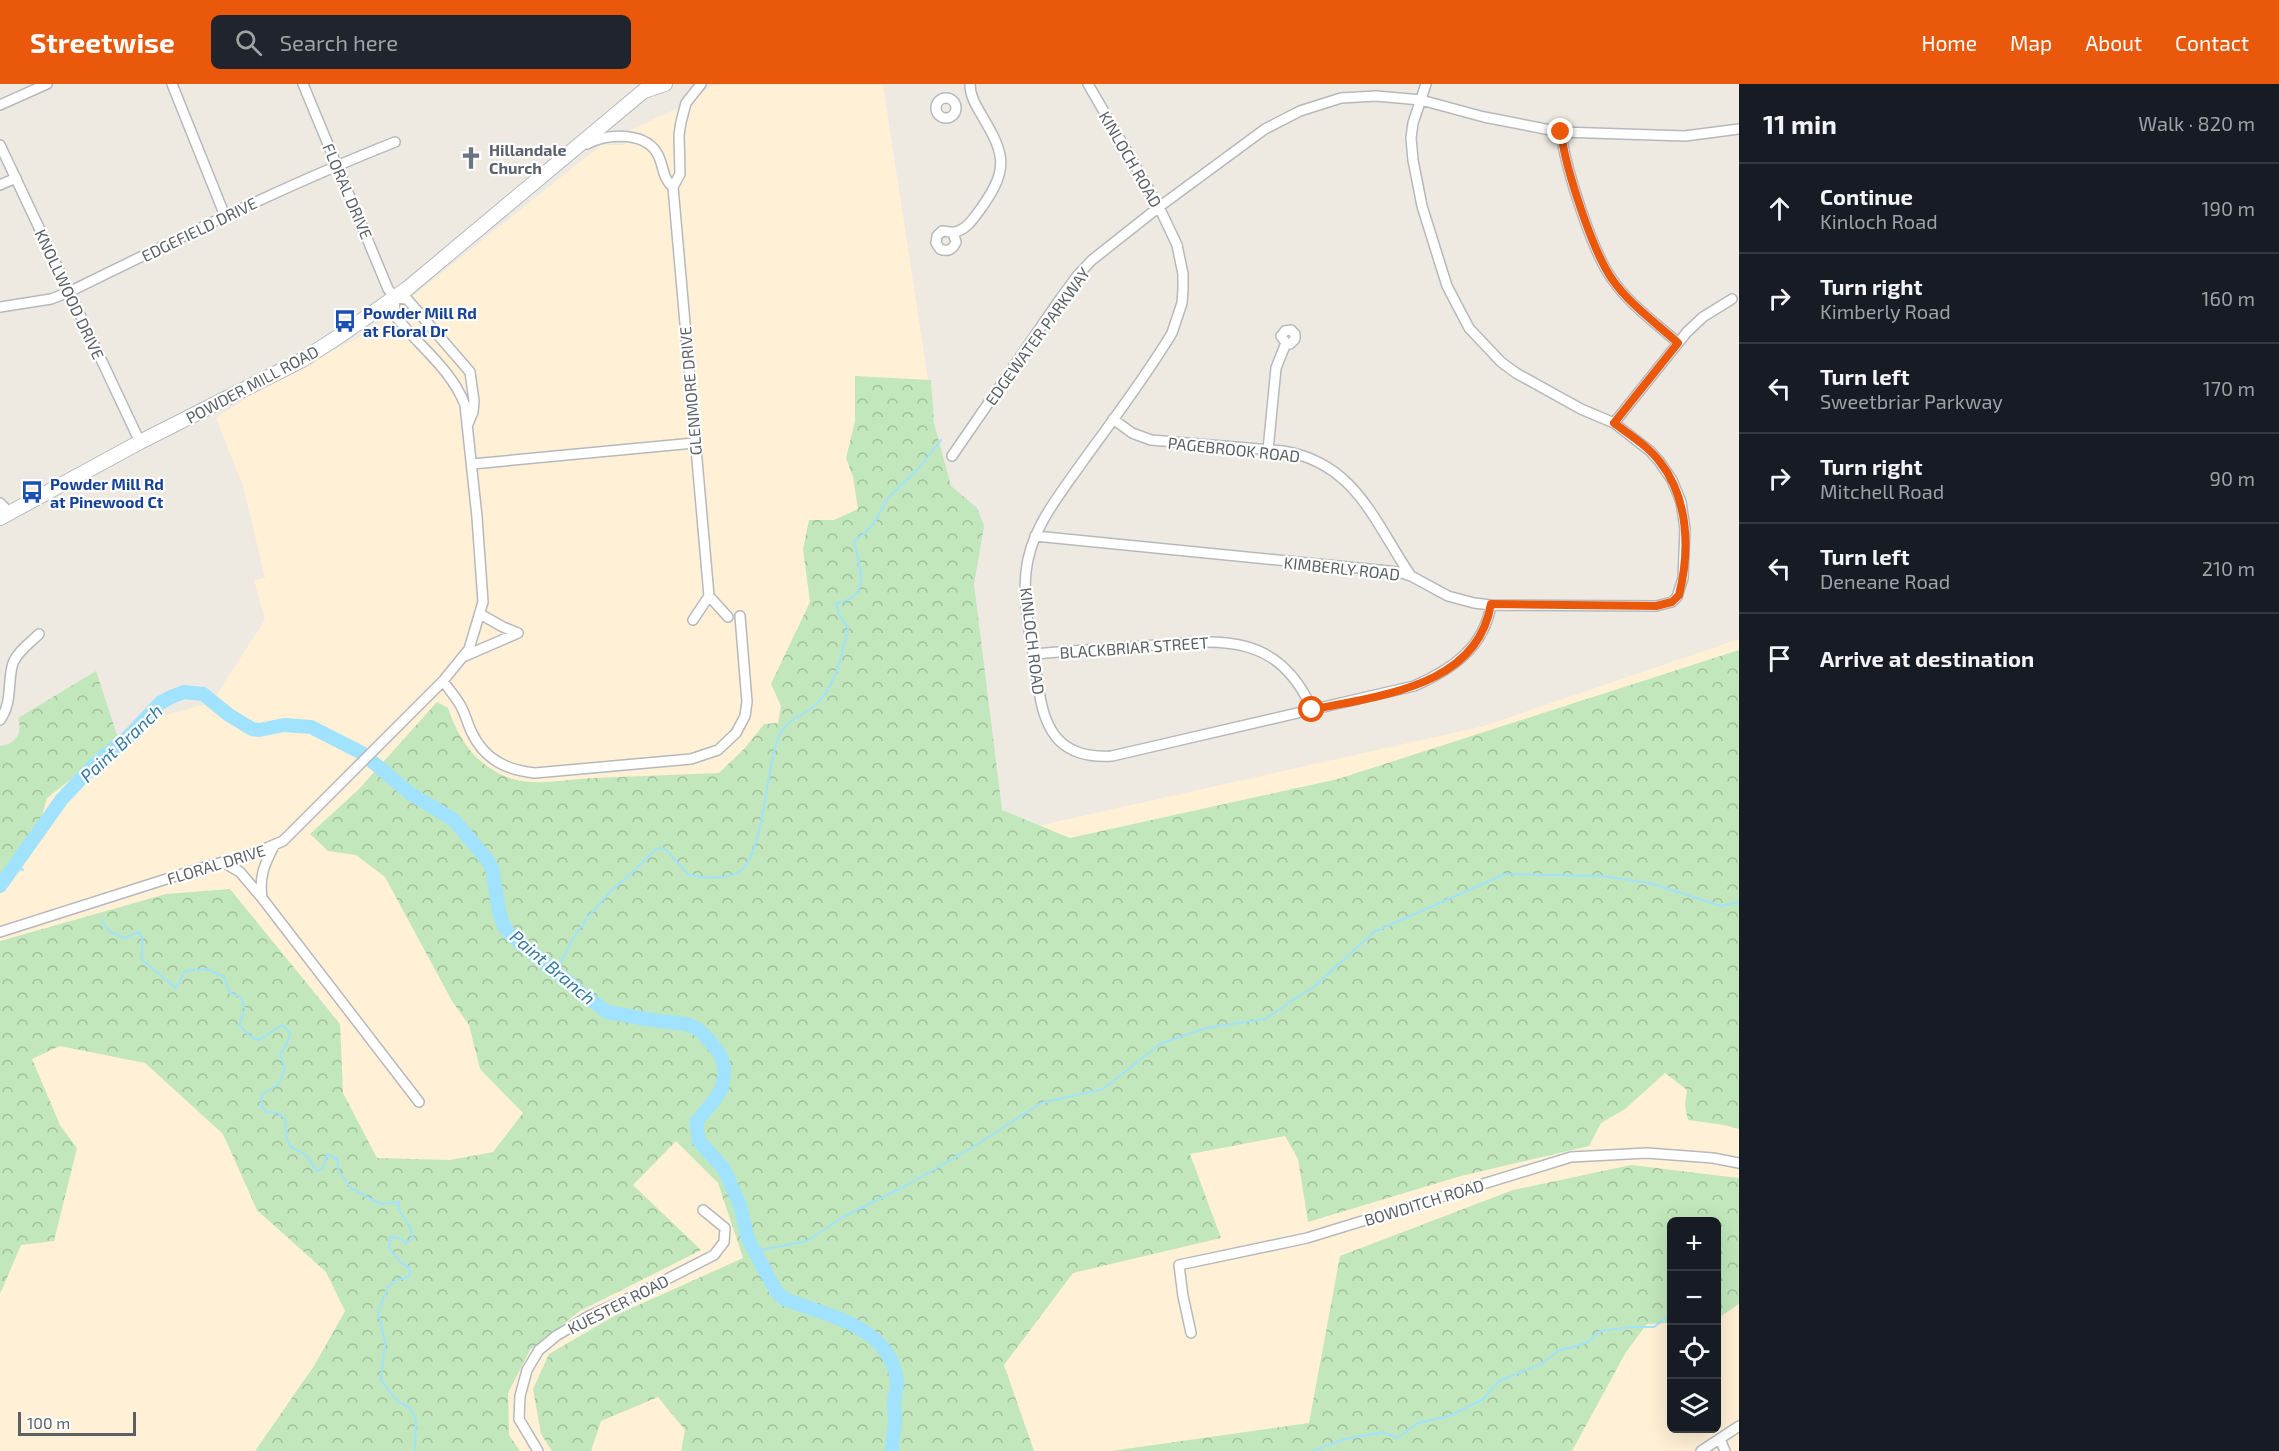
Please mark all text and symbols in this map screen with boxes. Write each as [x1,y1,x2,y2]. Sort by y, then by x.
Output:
search box [211,15,631,69]
text: Streetwise [30,25,175,59]
icon: search [232,26,265,59]
text: Search here [280,29,398,55]
text: Home [1921,30,1977,55]
text: Map [2010,30,2052,55]
text: About [2085,30,2142,55]
text: Contact [2175,30,2249,55]
street label: KINLOCH ROAD [1096,107,1166,211]
text: 11 min [1763,108,1837,139]
text: Walk · 820 m [2138,111,2255,135]
route end [1547,118,1573,144]
street label: FLORAL DRIVE [319,140,377,242]
place label: Hillandale Church [489,140,567,177]
church icon: Hillandale Church [458,145,484,171]
text: Continue [1820,183,1913,209]
icon: ahead [1763,192,1796,225]
street label: EDGEFIELD DRIVE [138,193,260,265]
text: 190 m [2202,196,2255,220]
text: Kinloch Road [1820,209,1938,233]
street label: KNOLLWOOD DRIVE [32,226,108,362]
street label: EDGEWATER PARKWAY [981,264,1093,408]
text: Turn right [1820,273,1922,299]
icon: right [1763,282,1796,315]
text: 160 m [2202,286,2255,310]
text: Kimberly Road [1820,299,1951,323]
place label: Powder Mill Rd at Floral Dr [363,303,477,340]
bus stop icon: Powder Mill Rd at Floral Dr [332,308,358,334]
street label: GLENMORE DRIVE [675,326,705,456]
street label: POWDER MILL ROAD [183,341,321,427]
text: Turn left [1820,363,1909,389]
icon: left [1763,372,1796,405]
text: 170 m [2203,376,2255,400]
text: Sweetbriar Parkway [1820,389,2003,413]
street label: PAGEBROOK ROAD [1167,433,1301,465]
text: Turn right [1820,453,1922,479]
icon: right [1763,462,1796,495]
text: 90 m [2210,466,2255,490]
place label: Powder Mill Rd at Pinewood Ct [50,474,164,511]
bus stop icon: Powder Mill Rd at Pinewood Ct [19,479,45,505]
text: Mitchell Road [1820,479,1944,503]
text: Turn left [1820,543,1909,569]
street label: KIMBERLY ROAD [1283,552,1401,584]
icon: left [1763,552,1796,585]
text: 210 m [2202,556,2255,580]
text: Deneane Road [1820,569,1950,593]
street label: KINLOCH ROAD [1017,586,1049,696]
street label: BLACKBRIAR STREET [1059,632,1209,662]
icon: arrive [1763,642,1796,675]
text: Arrive at destination [1820,645,2034,671]
route start [1298,696,1324,722]
water label: Paint Branch [75,699,167,787]
street label: FLORAL DRIVE [164,840,268,888]
water label: Paint Branch [506,925,600,1009]
street label: BOWDITCH ROAD [1362,1175,1486,1229]
map controls [1667,1217,1721,1433]
button: + [1667,1217,1721,1271]
street label: KUESTER ROAD [564,1270,672,1338]
button: − [1667,1271,1721,1325]
button: locate [1667,1325,1721,1379]
button: layers [1667,1379,1721,1433]
scale bar [18,1409,136,1436]
text: 100 m [27,1413,70,1432]

